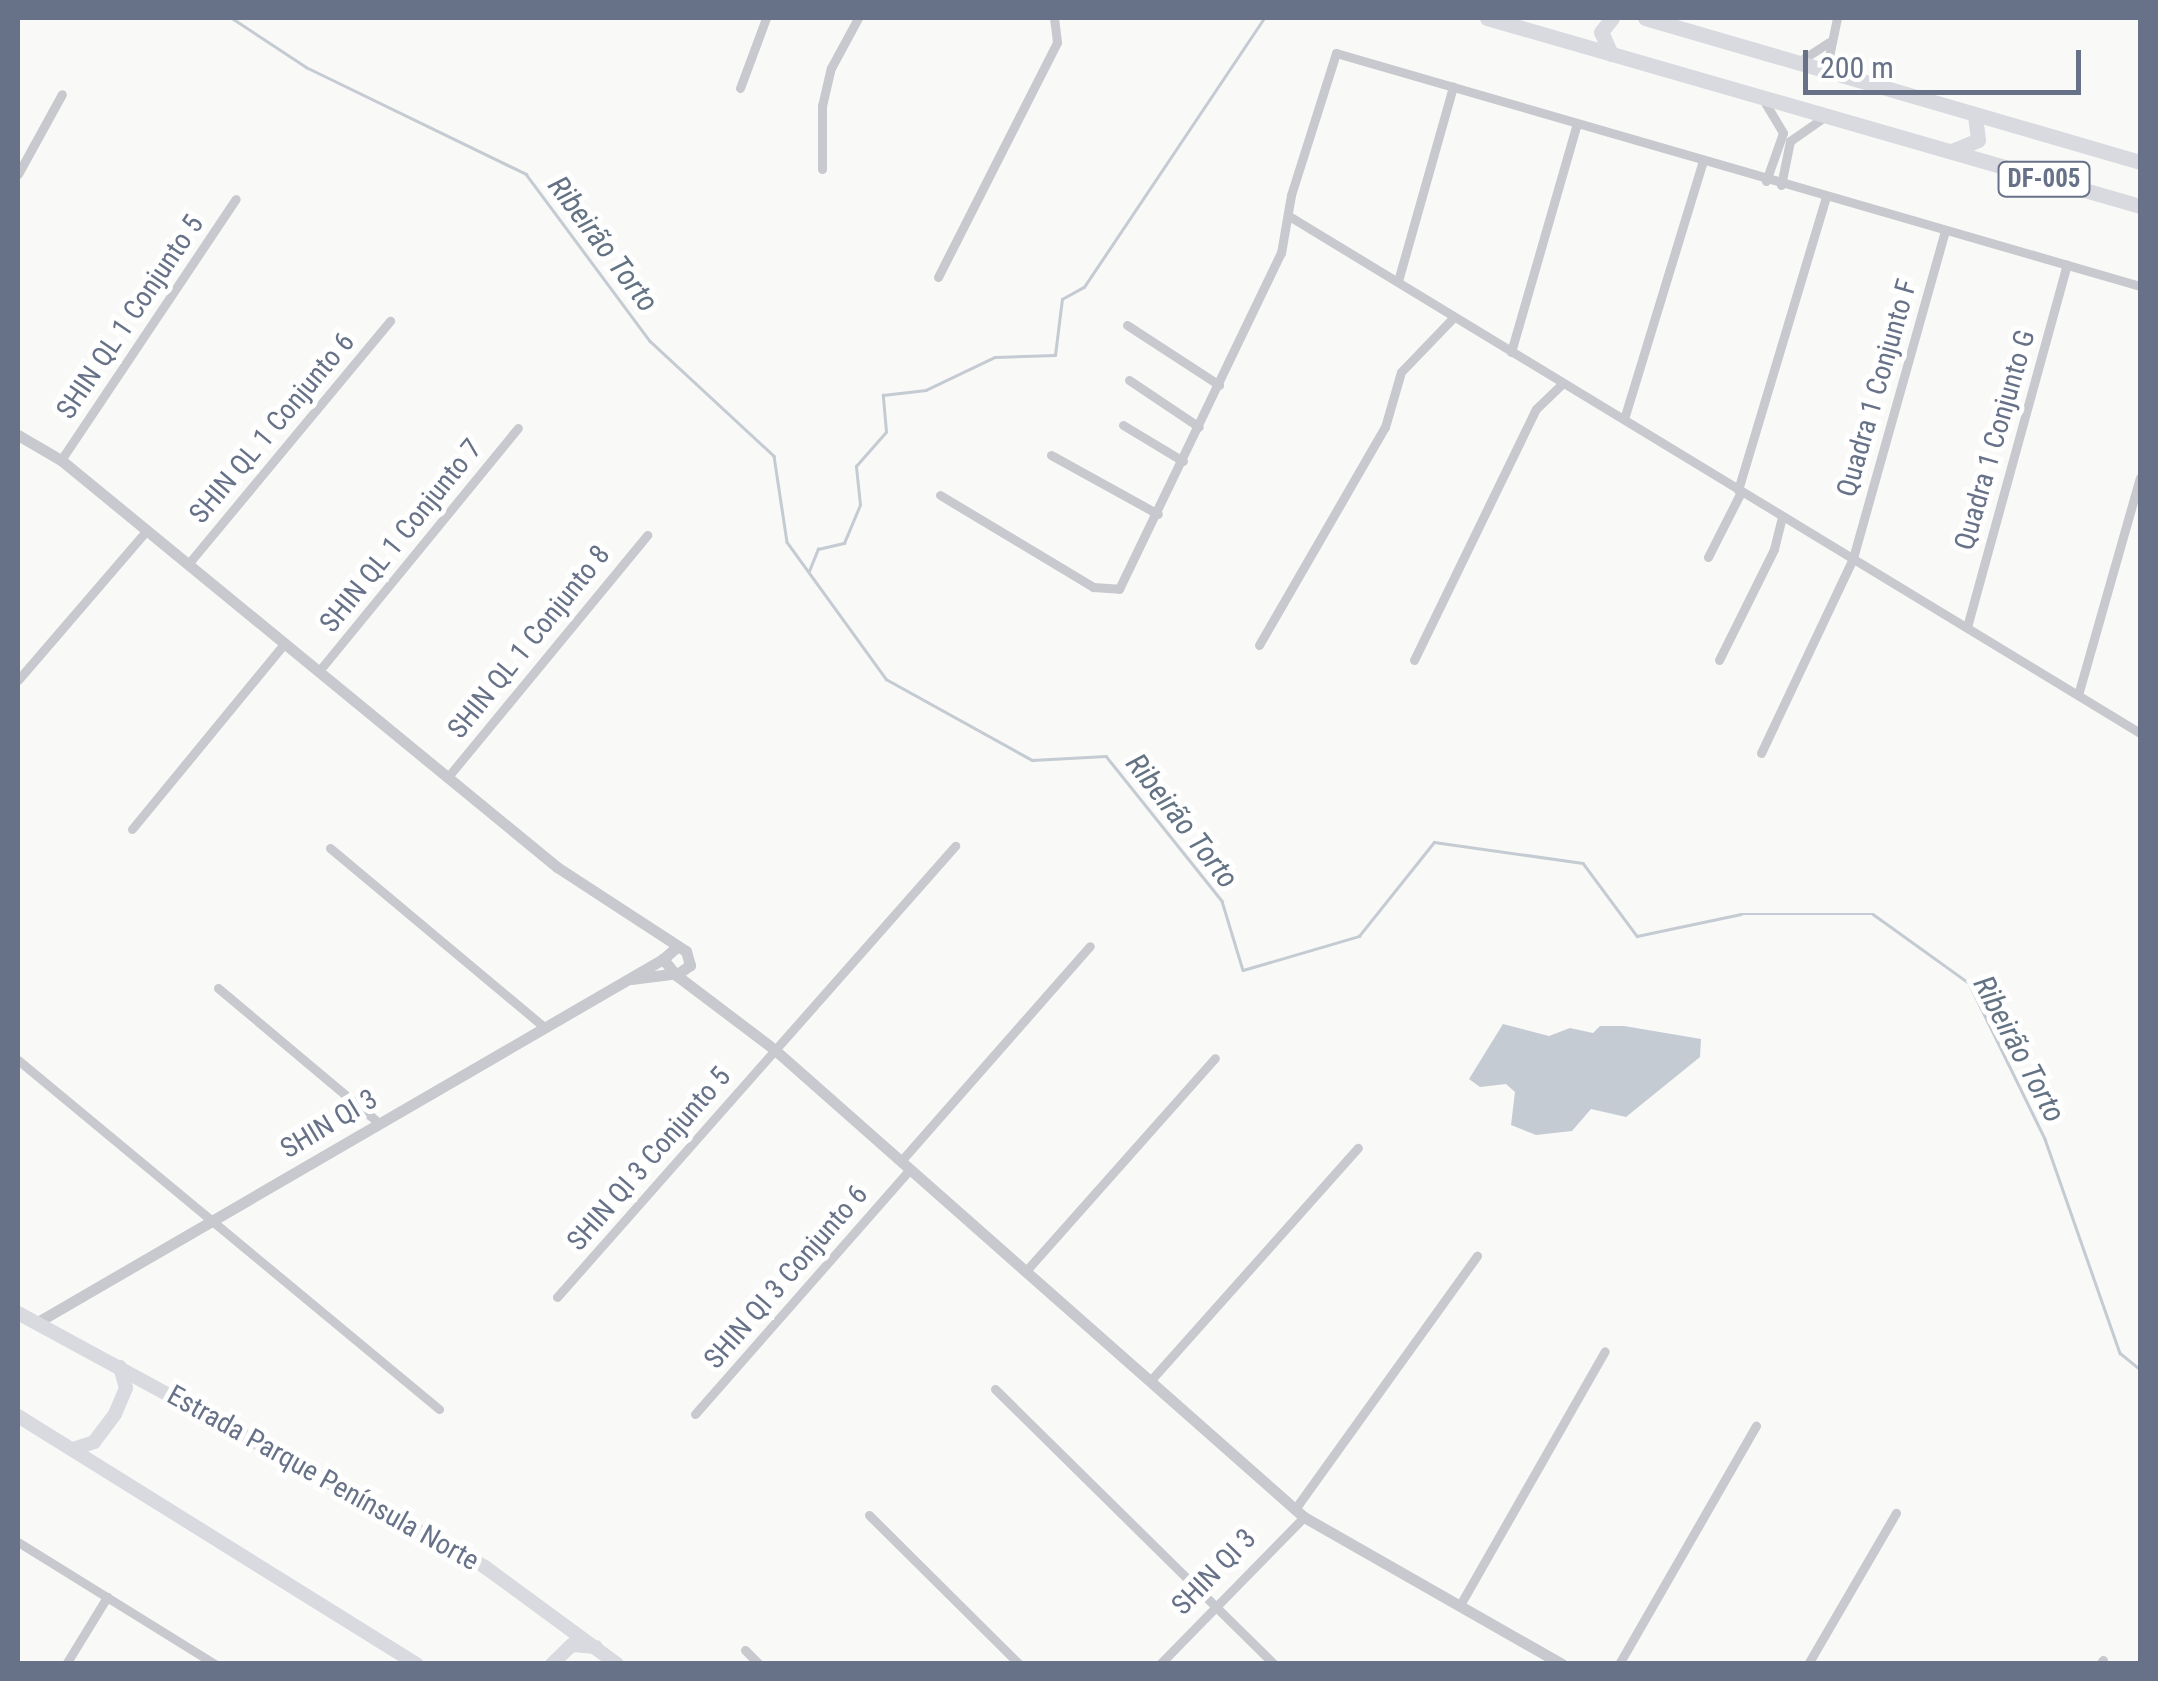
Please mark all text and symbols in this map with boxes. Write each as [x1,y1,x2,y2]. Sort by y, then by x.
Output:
scale bar [1808,30,2086,92]
text: 200 m [1820,50,1894,85]
road number: DF-005 [1996,159,2092,199]
water label: Ribeirão Torto [540,169,666,319]
street label: SHIN QL 1 Conjunto 5 [49,209,211,425]
street label: Quadra 1 Conjunto F [1830,275,1924,501]
street label: SHIN QL 1 Conjunto 6 [182,326,362,530]
street label: Quadra 1 Conjunto G [1947,326,2043,554]
street label: SHIN QL 1 Conjunto 7 [313,433,489,639]
street label: SHIN QL 1 Conjunto 8 [441,539,617,745]
water label: Ribeirão Torto [1118,746,1246,896]
water label: Ribeirão Torto [1965,969,2073,1129]
street label: SHIN QI 3 Conjunto 5 [560,1060,738,1258]
street label: SHIN QI 3 [275,1082,383,1166]
street label: SHIN QI 3 Conjunto 6 [697,1178,875,1376]
street label: Estrada Parque Península Norte [161,1378,485,1578]
street label: SHIN QI 3 [1165,1522,1263,1622]

